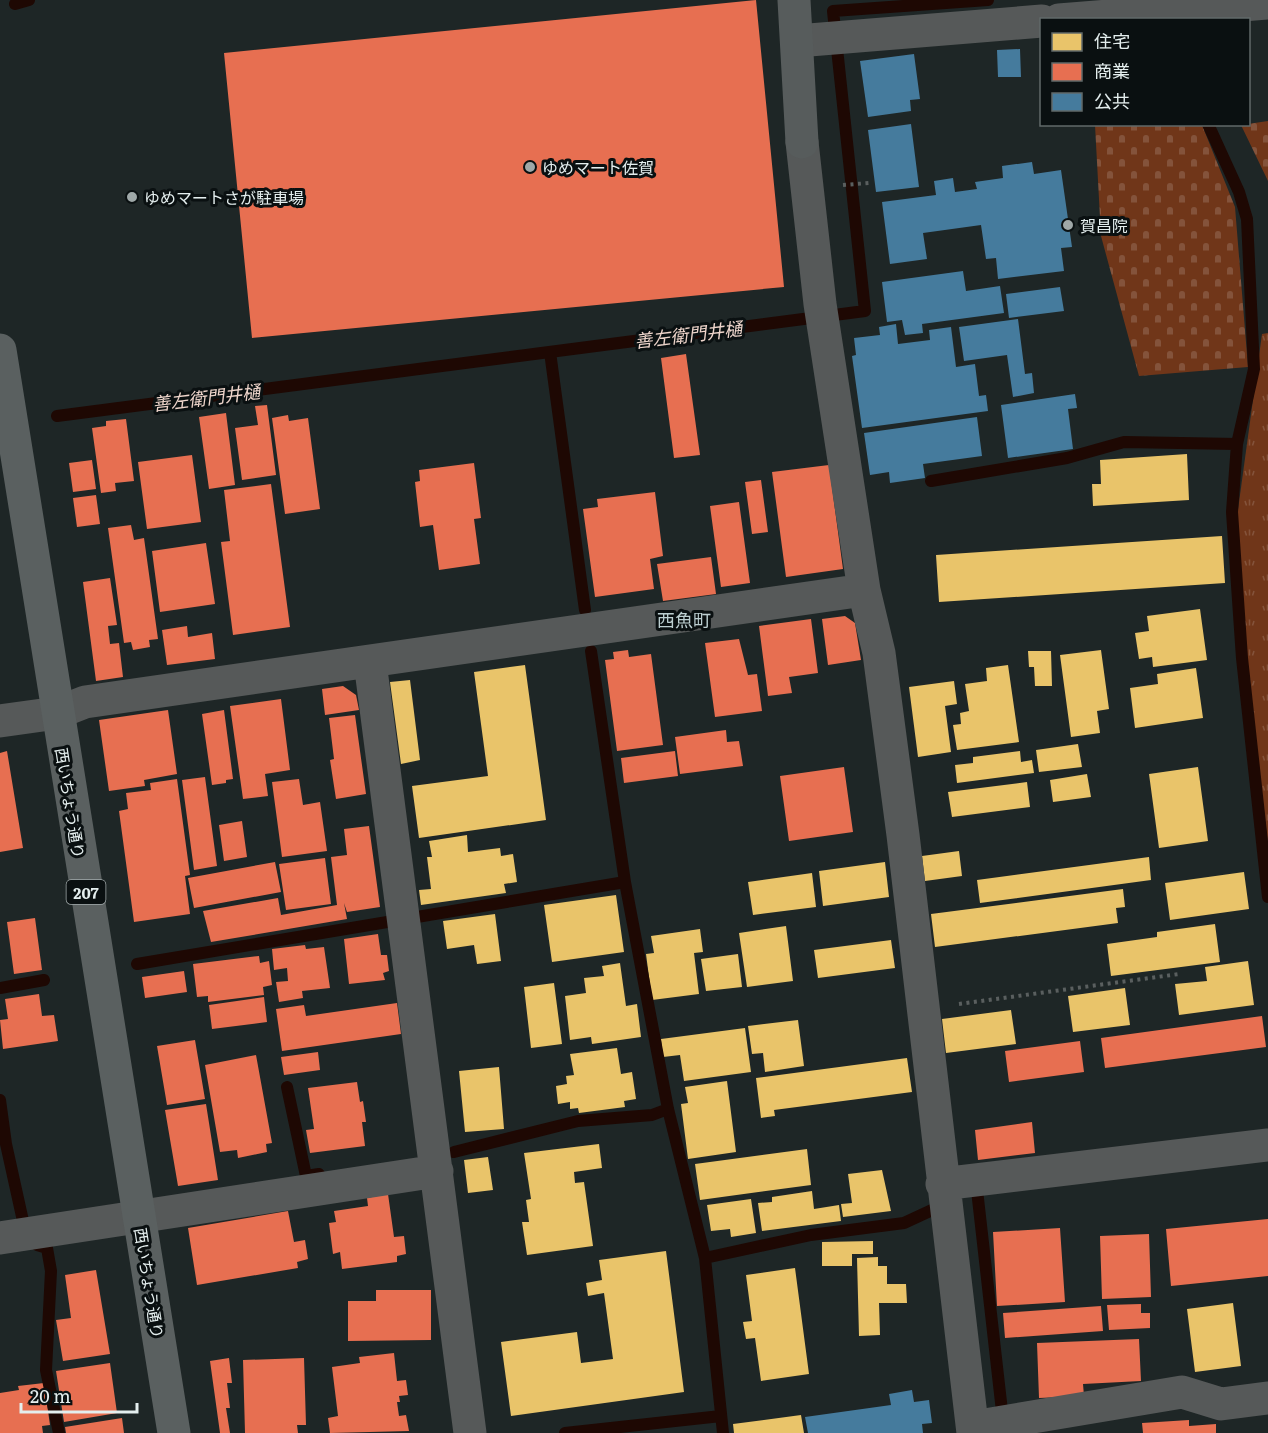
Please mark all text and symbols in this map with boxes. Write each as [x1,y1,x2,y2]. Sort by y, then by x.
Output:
legend [1040,18,1250,126]
text: 住宅 [1094,27,1130,54]
text: 商業 [1094,57,1130,84]
text: 公共 [1094,87,1130,114]
place label: ゆめマート佐賀 [542,155,654,179]
marker: ゆめマート佐賀 [523,160,537,174]
place label: ゆめマートさが駐車場 [144,185,304,209]
marker: ゆめマートさが駐車場 [125,190,139,204]
place label: 賀昌院 [1080,213,1128,237]
marker: 賀昌院 [1061,218,1075,232]
water label: 善左衛門井樋 [633,314,746,354]
water label: 善左衛門井樋 [151,377,264,417]
district label: 西魚町 [657,606,711,633]
street label: 西いちょう通り [50,746,92,860]
road number: 207 [66,880,106,904]
street label: 西いちょう通り [129,1226,171,1340]
scale bar [21,1376,136,1414]
text: 20 m [30,1382,71,1409]

